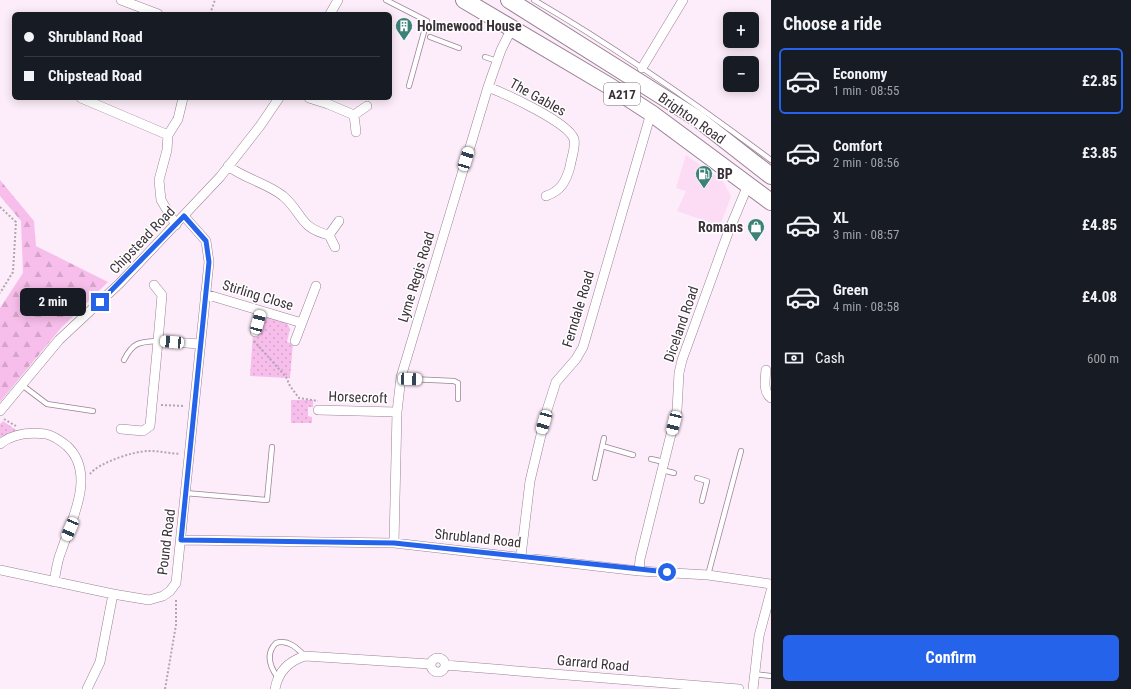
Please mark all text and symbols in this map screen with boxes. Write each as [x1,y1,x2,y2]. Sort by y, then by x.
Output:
map controls [723,12,759,92]
button: + [723,12,759,48]
text: Choose a ride [783,13,882,34]
building icon: Holmewood House [394,16,414,41]
place label: Holmewood House [417,18,522,34]
text: Shrubland Road [48,28,143,46]
button: − [723,56,759,92]
icon: car [785,63,821,99]
text: Economy [833,65,887,83]
text: Chipstead Road [48,67,142,85]
text: £2.85 [1082,72,1117,90]
street label: The Gables [507,75,569,119]
road number: A217 [604,83,640,105]
text: 1 min · 08:55 [833,83,899,98]
street label: Brighton Road [655,89,729,147]
icon: car [785,135,821,171]
text: Comfort [833,137,882,155]
text: £3.85 [1082,144,1117,162]
car [457,146,475,172]
text: 2 min · 08:56 [833,155,899,170]
fuel station icon: BP [694,164,714,189]
place label: BP [717,166,733,182]
street label: Chipstead Road [106,203,178,277]
icon: car [785,207,821,243]
text: XL [833,209,849,227]
text: £4.85 [1082,216,1117,234]
shop icon: Romans [746,217,766,242]
place label: Romans [698,219,743,235]
text: 3 min · 08:57 [833,227,899,242]
street label: Lyme Regis Road [395,230,437,324]
street label: Ferndale Road [559,269,597,349]
street label: Stirling Close [221,277,296,313]
icon: car [785,279,821,315]
text: Green [833,281,868,299]
street label: Diceland Road [661,284,701,364]
callout: 2 min [20,288,86,316]
text: £4.08 [1082,288,1117,306]
route end [91,293,109,311]
text: 2 min [39,294,67,309]
text: 4 min · 08:58 [833,299,899,314]
car [249,309,267,335]
car [160,335,184,349]
icon: cash [783,347,805,369]
text: Cash [815,349,845,367]
text: 600 m [1087,351,1119,366]
car [398,373,422,385]
street label: Horsecroft [328,388,388,406]
car [535,409,553,435]
car [665,410,683,436]
street label: Pound Road [154,508,178,576]
car [60,516,80,542]
street label: Shrubland Road [434,526,522,550]
route start [658,563,676,581]
button: Confirm [783,635,1119,681]
street label: Garrard Road [556,652,630,674]

